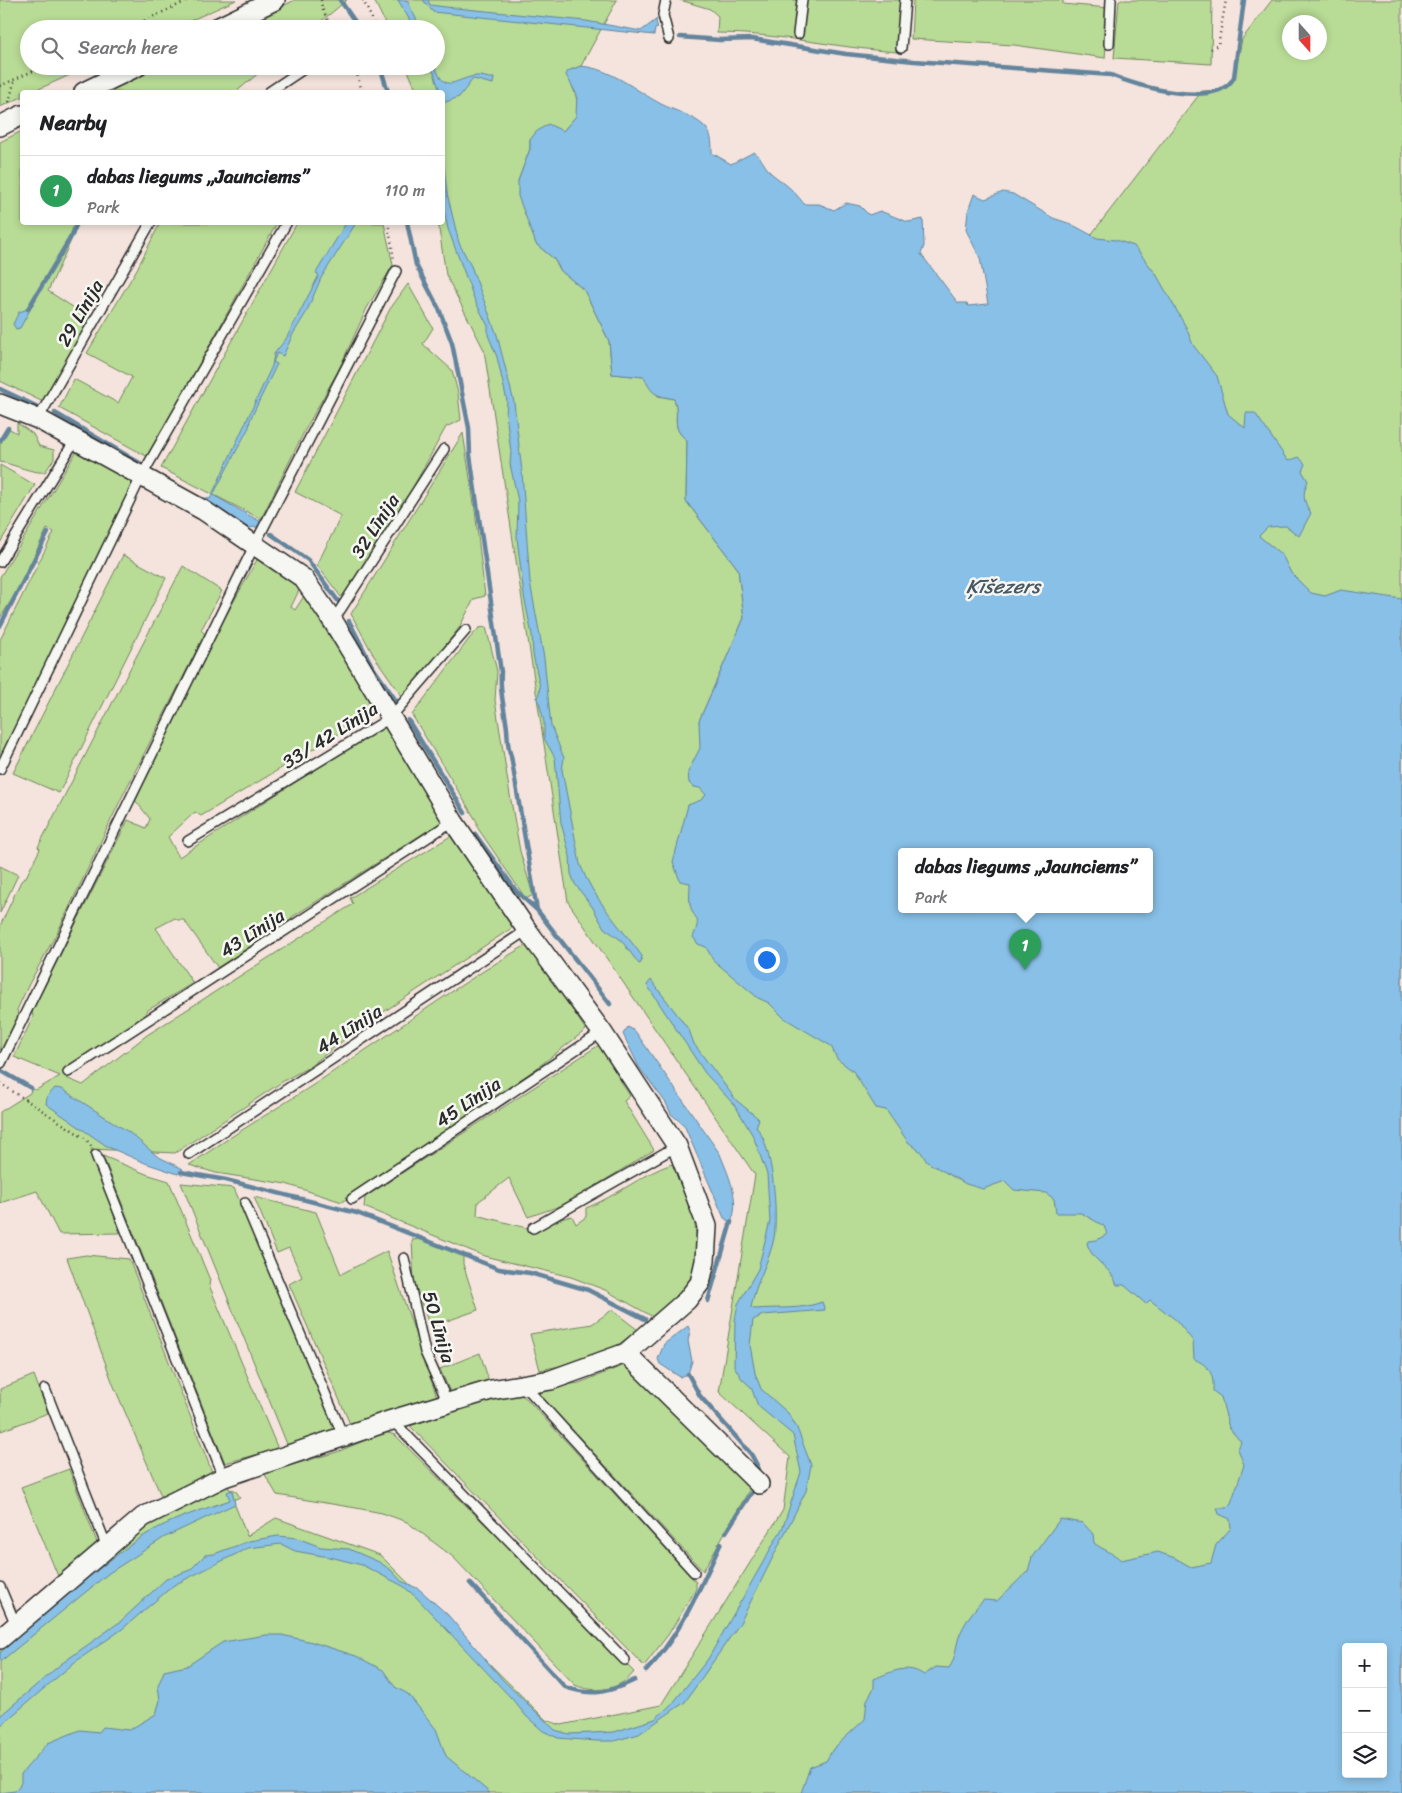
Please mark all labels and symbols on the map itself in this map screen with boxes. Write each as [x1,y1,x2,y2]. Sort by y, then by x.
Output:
north arrow [1282,15,1327,60]
street label: 29 Līnija [48,273,113,353]
street label: 32 Līnija [342,487,409,565]
water label: Ķīšezers [966,569,1042,604]
street label: 33/ 42 Līnija [275,692,385,778]
street label: 43 Līnija [213,899,292,967]
pin: 1 [1009,929,1041,970]
your location [754,947,780,973]
street label: 44 Līnija [309,995,389,1063]
street label: 45 Līnija [428,1067,508,1136]
street label: 50 Līnija [413,1287,465,1367]

